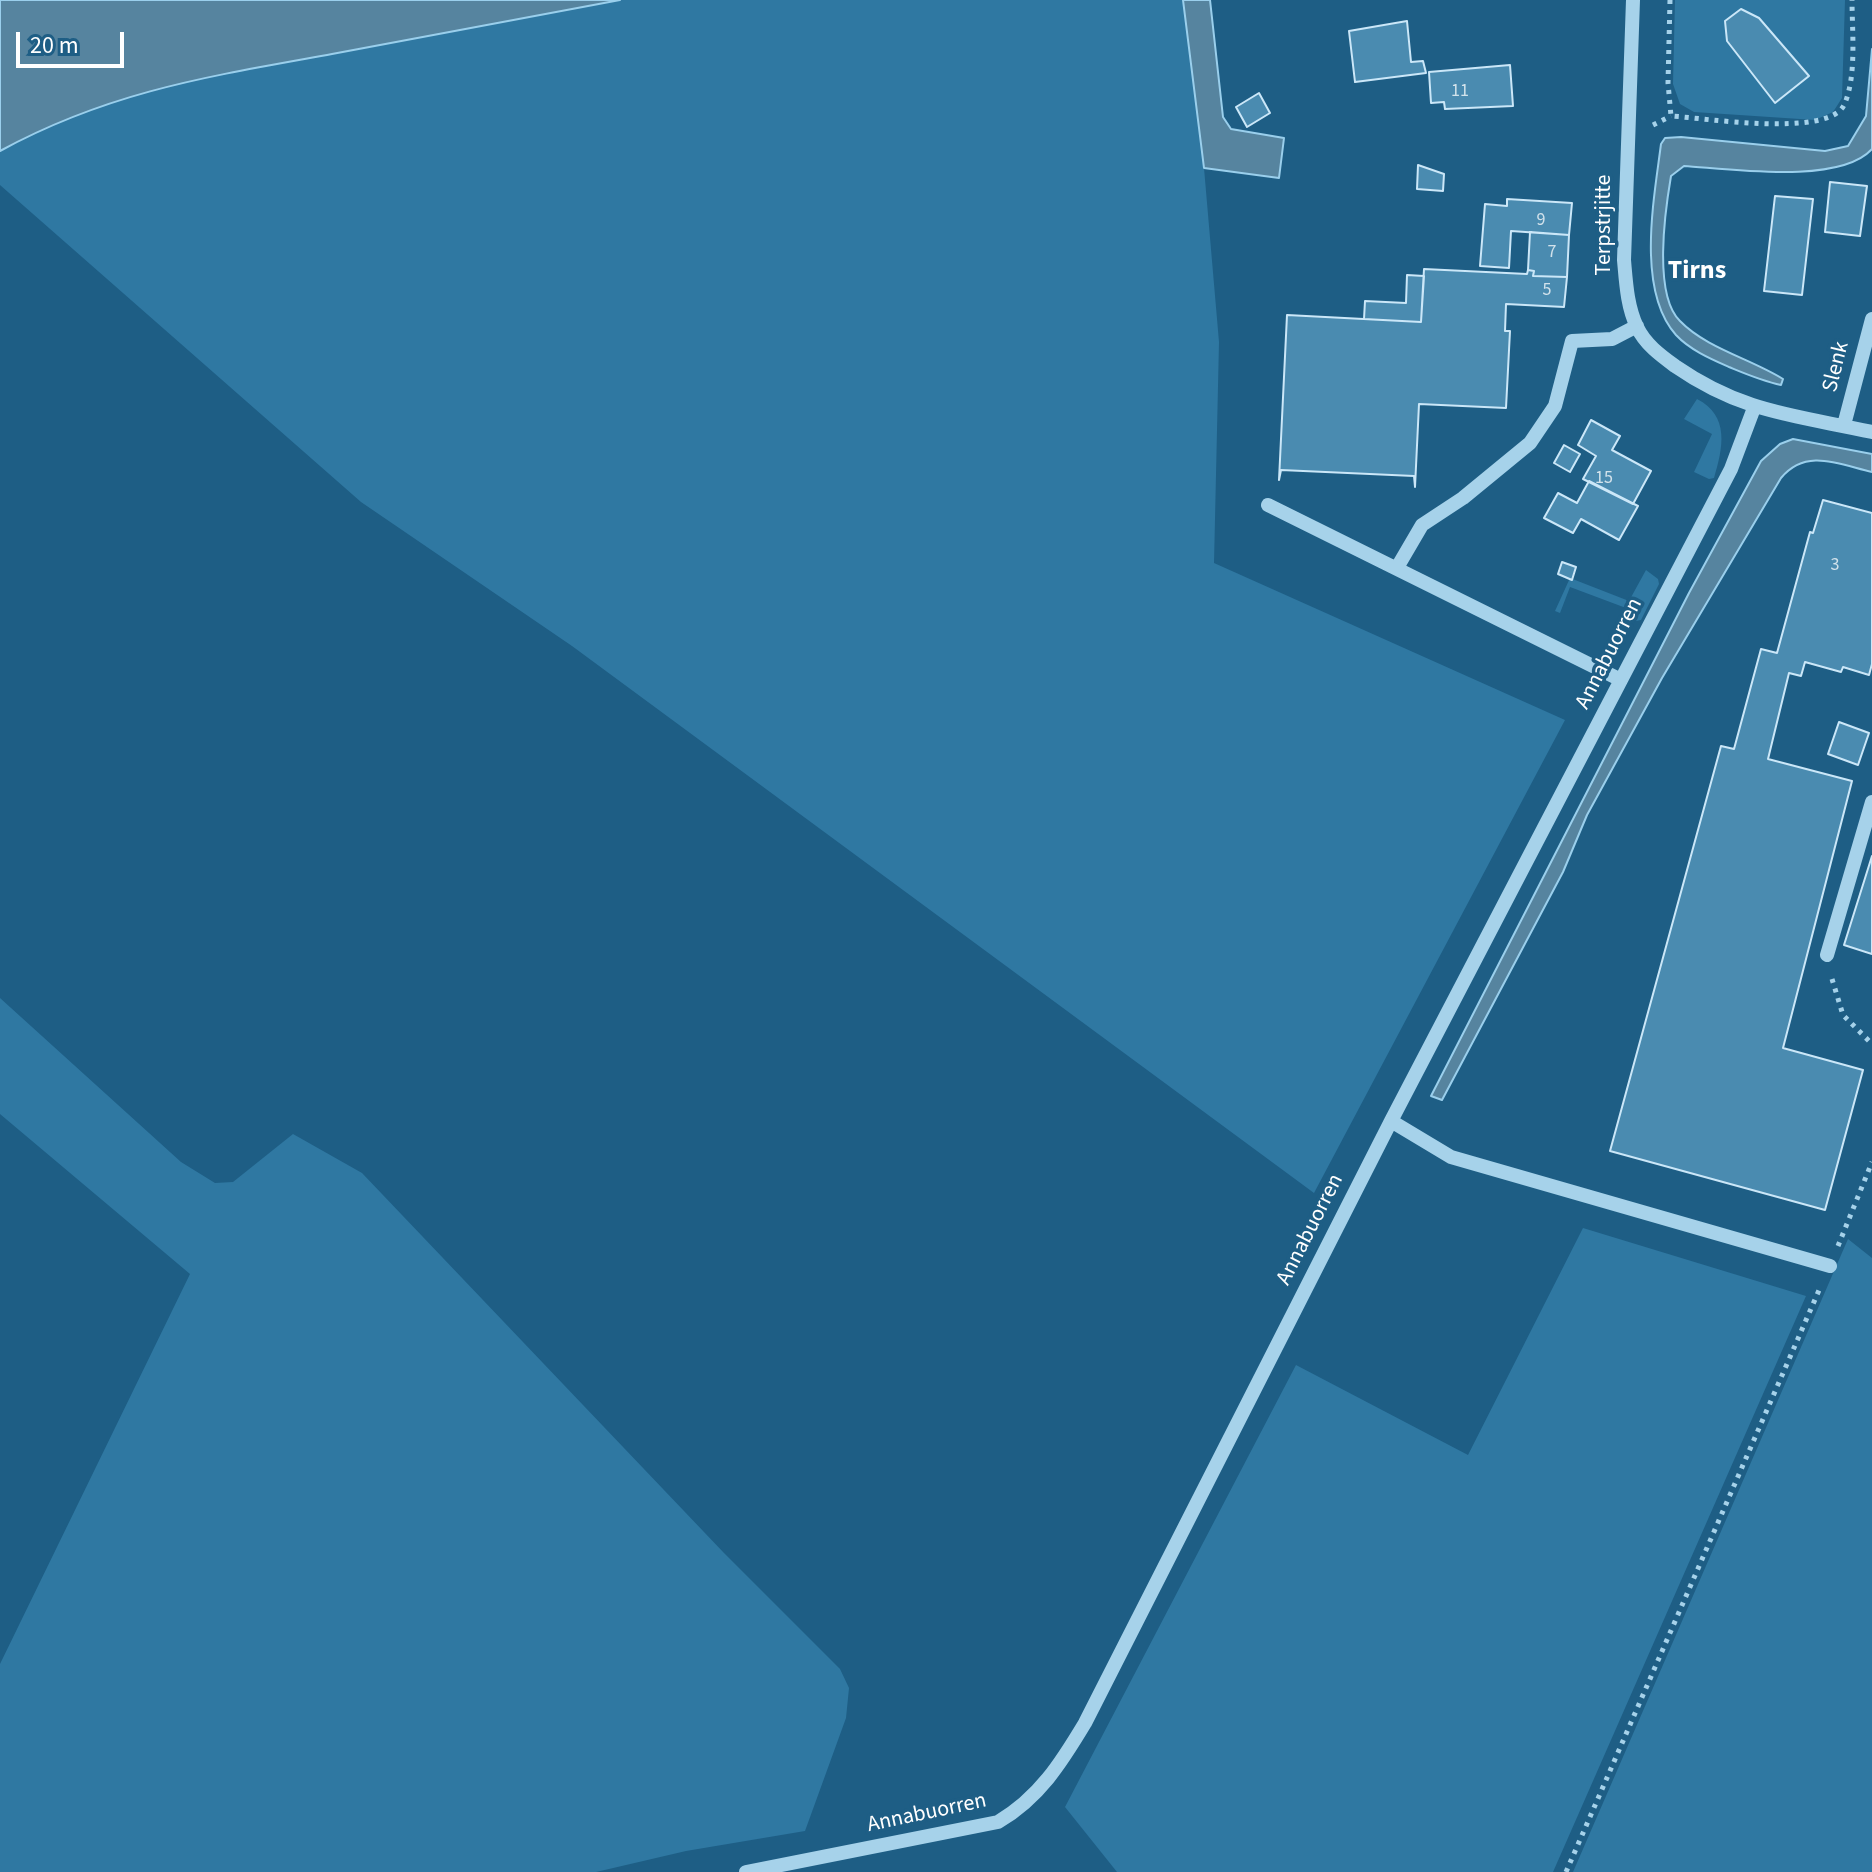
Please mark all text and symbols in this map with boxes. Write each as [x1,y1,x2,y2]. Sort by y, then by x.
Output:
scale bar [20,16,128,66]
text: 20 m [30,28,79,63]
house number: 11 [1451,81,1469,103]
street label: Terpstrjitte [1592,175,1618,275]
house number: 9 [1537,210,1545,232]
house number: 7 [1548,242,1556,264]
district label: Tirns [1668,256,1726,288]
house number: 5 [1543,280,1551,302]
street label: Slenk [1818,339,1856,395]
house number: 15 [1595,468,1613,490]
house number: 3 [1831,555,1839,577]
street label: Annabuorren [1571,594,1649,714]
street label: Annabuorren [1272,1170,1350,1290]
street label: Annabuorren [865,1788,989,1840]

